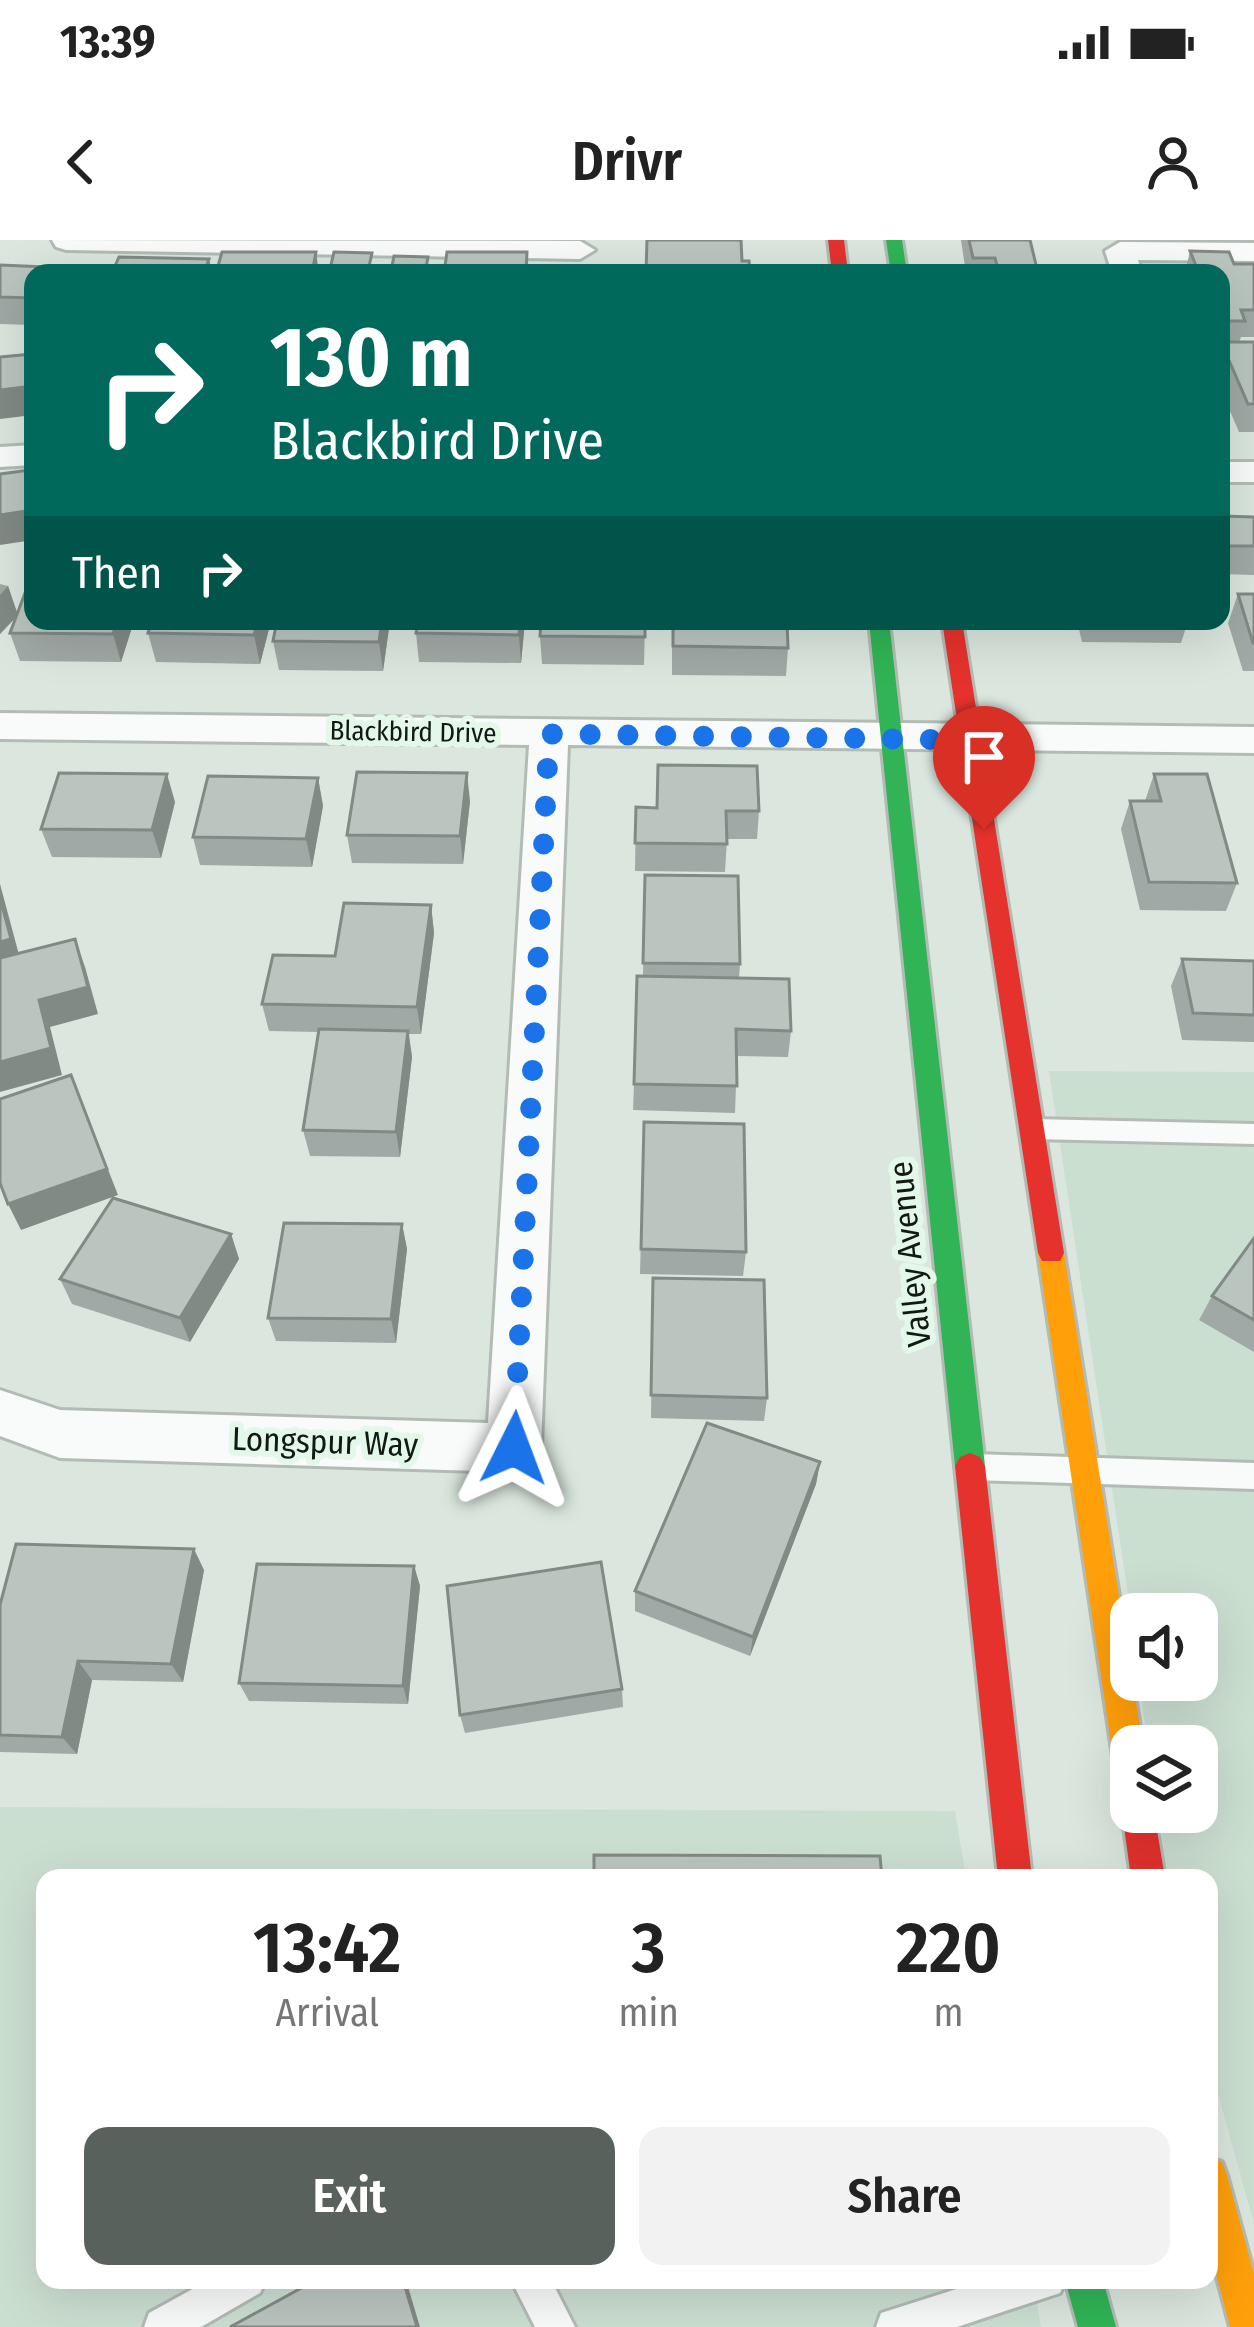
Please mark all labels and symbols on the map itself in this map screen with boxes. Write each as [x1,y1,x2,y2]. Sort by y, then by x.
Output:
pin [933,706,1035,829]
street label: Blackbird Drive [329,715,497,749]
street label: Valley Avenue [880,1159,940,1349]
position arrow [451,1385,577,1511]
street label: Longspur Way [231,1419,419,1465]

